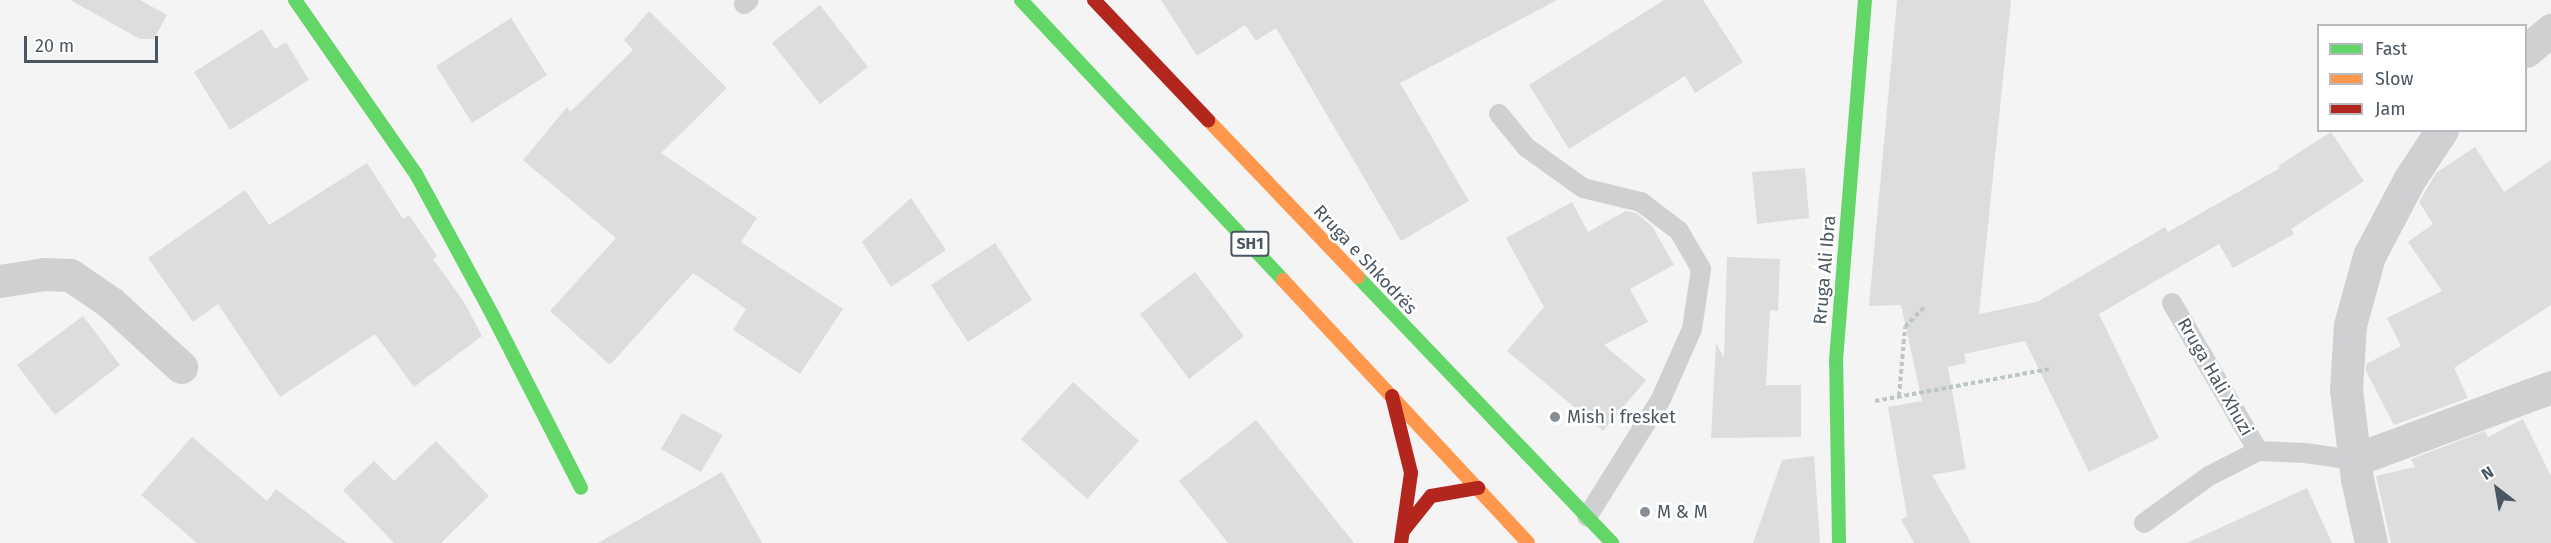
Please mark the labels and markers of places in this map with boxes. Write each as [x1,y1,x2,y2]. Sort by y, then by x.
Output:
place label: Mish i fresket [1567,406,1676,428]
marker: Mish i fresket [1548,410,1562,424]
place label: M & M [1657,501,1708,523]
marker: M & M [1638,505,1652,519]

